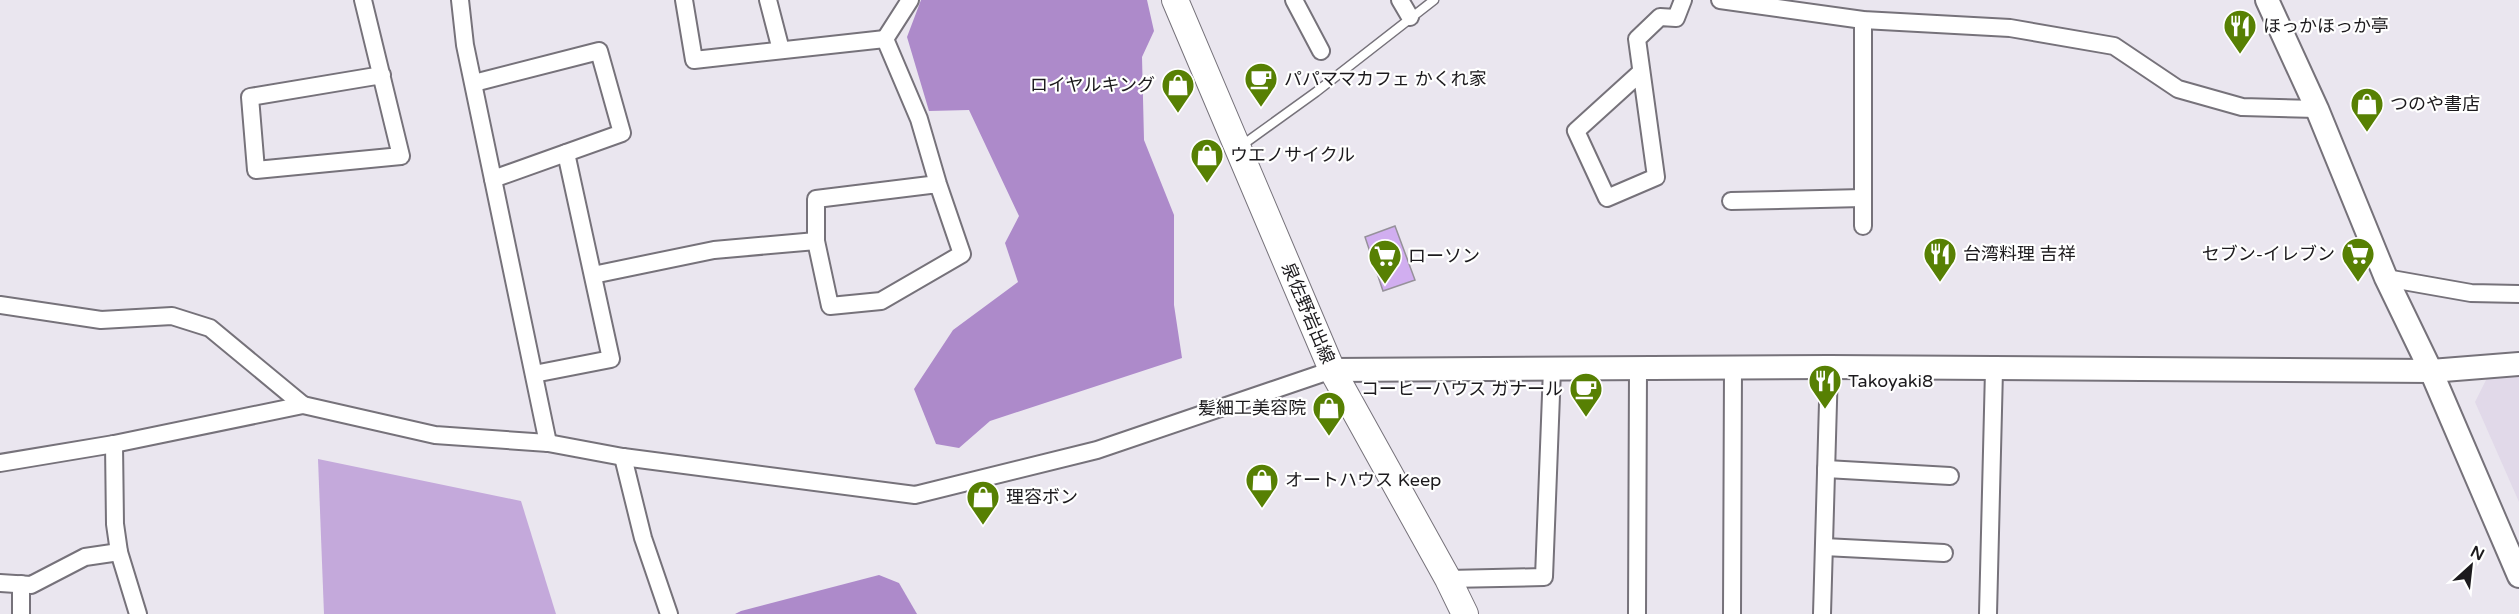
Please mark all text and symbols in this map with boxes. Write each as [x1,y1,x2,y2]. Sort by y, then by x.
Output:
restaurant icon: ほっかほっか亭 [2222,8,2258,55]
place label: ほっかほっか亭 [2263,15,2389,37]
cafe icon: パパママカフェ かくれ家 [1243,61,1279,108]
shop icon: ロイヤルキング [1160,67,1196,114]
place label: パパママカフェ かくれ家 [1284,68,1487,90]
place label: ロイヤルキング [1030,74,1155,96]
shop icon: つのや書店 [2349,86,2385,133]
place label: つのや書店 [2390,93,2480,115]
shop icon: ウエノサイクル [1189,137,1225,184]
place label: ウエノサイクル [1230,144,1355,166]
restaurant icon: 台湾料理 吉祥 [1922,236,1958,283]
supermarket icon: セブン-イレブン [2340,236,2376,283]
supermarket icon: ローソン [1367,238,1403,285]
place label: 台湾料理 吉祥 [1963,243,2076,265]
place label: セブン-イレブン [2202,243,2335,265]
place label: ローソン [1408,245,1480,267]
street label: 泉佐野岩出線 [1277,259,1339,367]
restaurant icon: Takoyaki8 [1807,363,1843,410]
place label: Takoyaki8 [1848,370,1933,392]
cafe icon: コーヒーハウス ガナール [1568,371,1604,418]
place label: コーヒーハウス ガナール [1361,378,1563,400]
shop icon: 髪細工美容院 [1311,390,1347,437]
place label: 髪細工美容院 [1198,397,1306,419]
shop icon: オートハウス Keep [1244,462,1280,509]
place label: オートハウス Keep [1285,469,1441,491]
shop icon: 理容ボン [965,479,1001,526]
place label: 理容ボン [1006,486,1078,508]
north arrow [2441,536,2501,596]
text: N [2467,542,2488,565]

